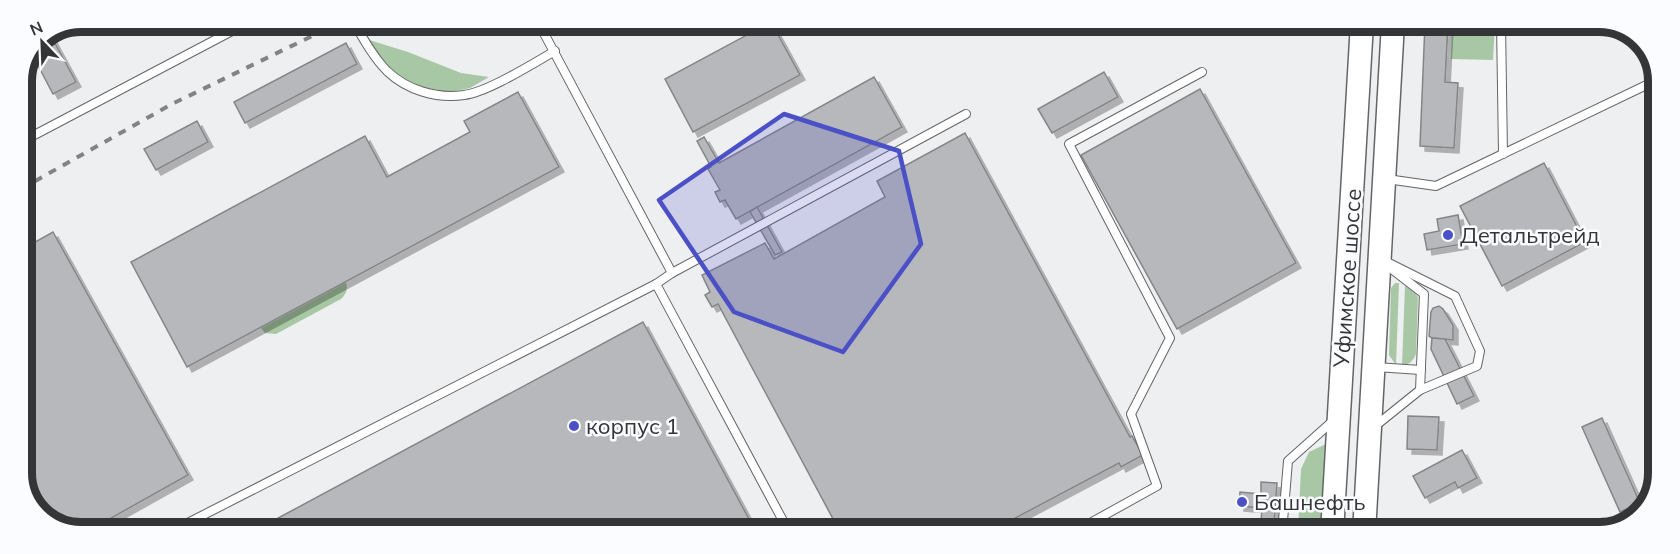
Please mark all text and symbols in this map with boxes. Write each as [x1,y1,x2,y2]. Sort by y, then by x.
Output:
north arrow [12,12,72,72]
text: N [27,17,46,40]
street label: Уфимское шоссе [1327,188,1367,369]
place label: Детальтрейд [1460,221,1600,249]
marker: Детальтрейд [1441,228,1455,242]
place label: корпус 1 [586,412,679,440]
marker: корпус 1 [567,419,581,433]
place label: Башнефть [1254,488,1366,516]
marker: Башнефть [1235,495,1249,509]

